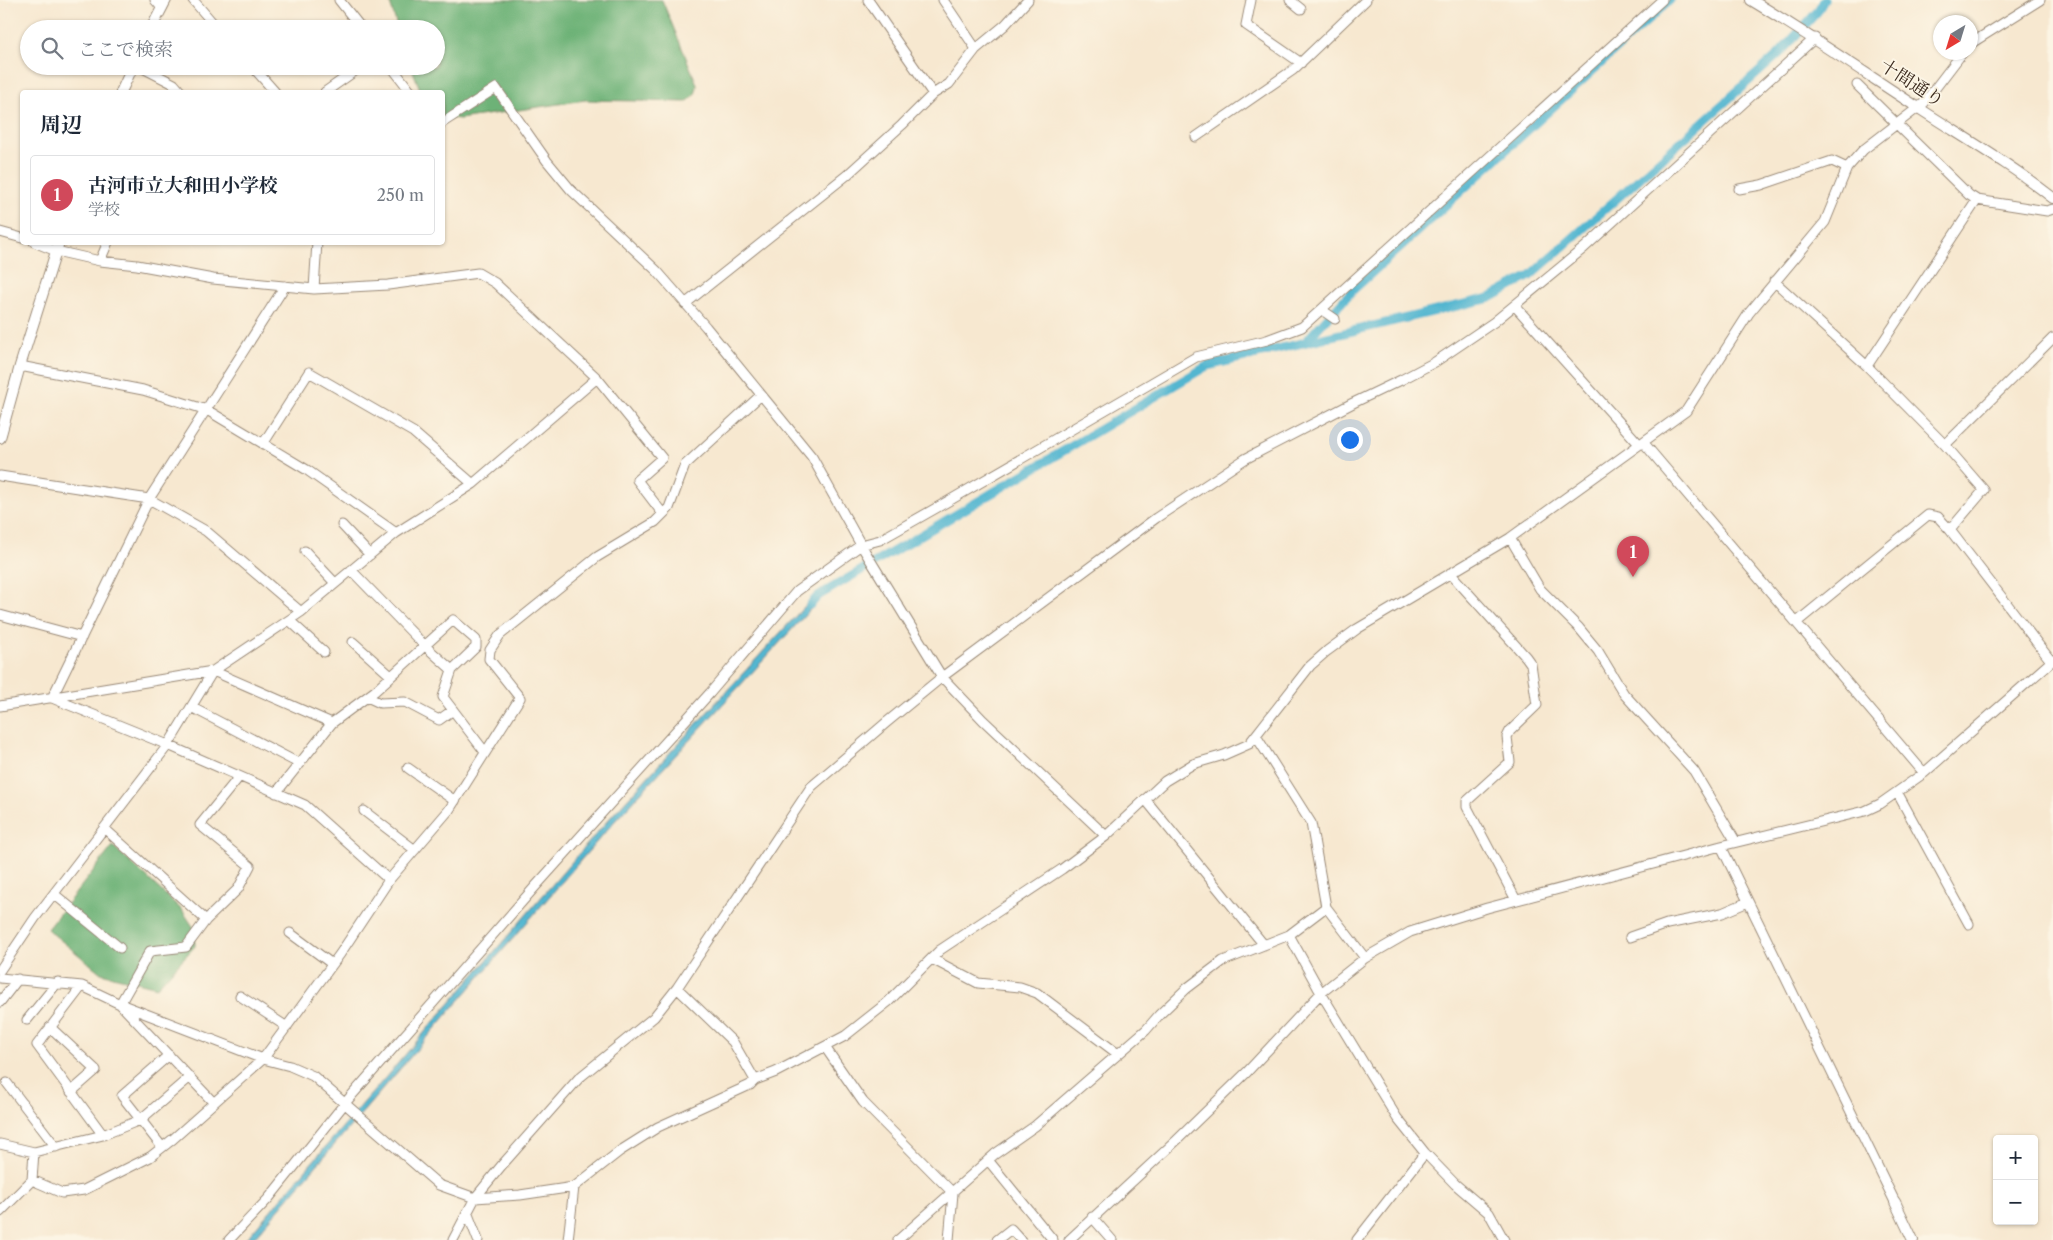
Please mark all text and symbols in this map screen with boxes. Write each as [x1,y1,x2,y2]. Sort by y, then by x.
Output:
north arrow [1933,15,1978,60]
search box [20,20,445,75]
icon: search [38,34,66,62]
text: ここで検索 [78,38,173,61]
street label: 十間通り [1876,54,1948,112]
text: 周辺 [40,112,82,137]
text: 古河市立大和田小学校 [88,174,278,197]
text: 1 [53,185,61,205]
text: 250 m [377,185,424,205]
text: 学校 [88,199,120,219]
your location [1337,427,1363,453]
pin: 1 [1617,536,1649,577]
map controls [1993,1135,2038,1225]
button: + [1993,1135,2038,1180]
button: − [1993,1180,2038,1225]

